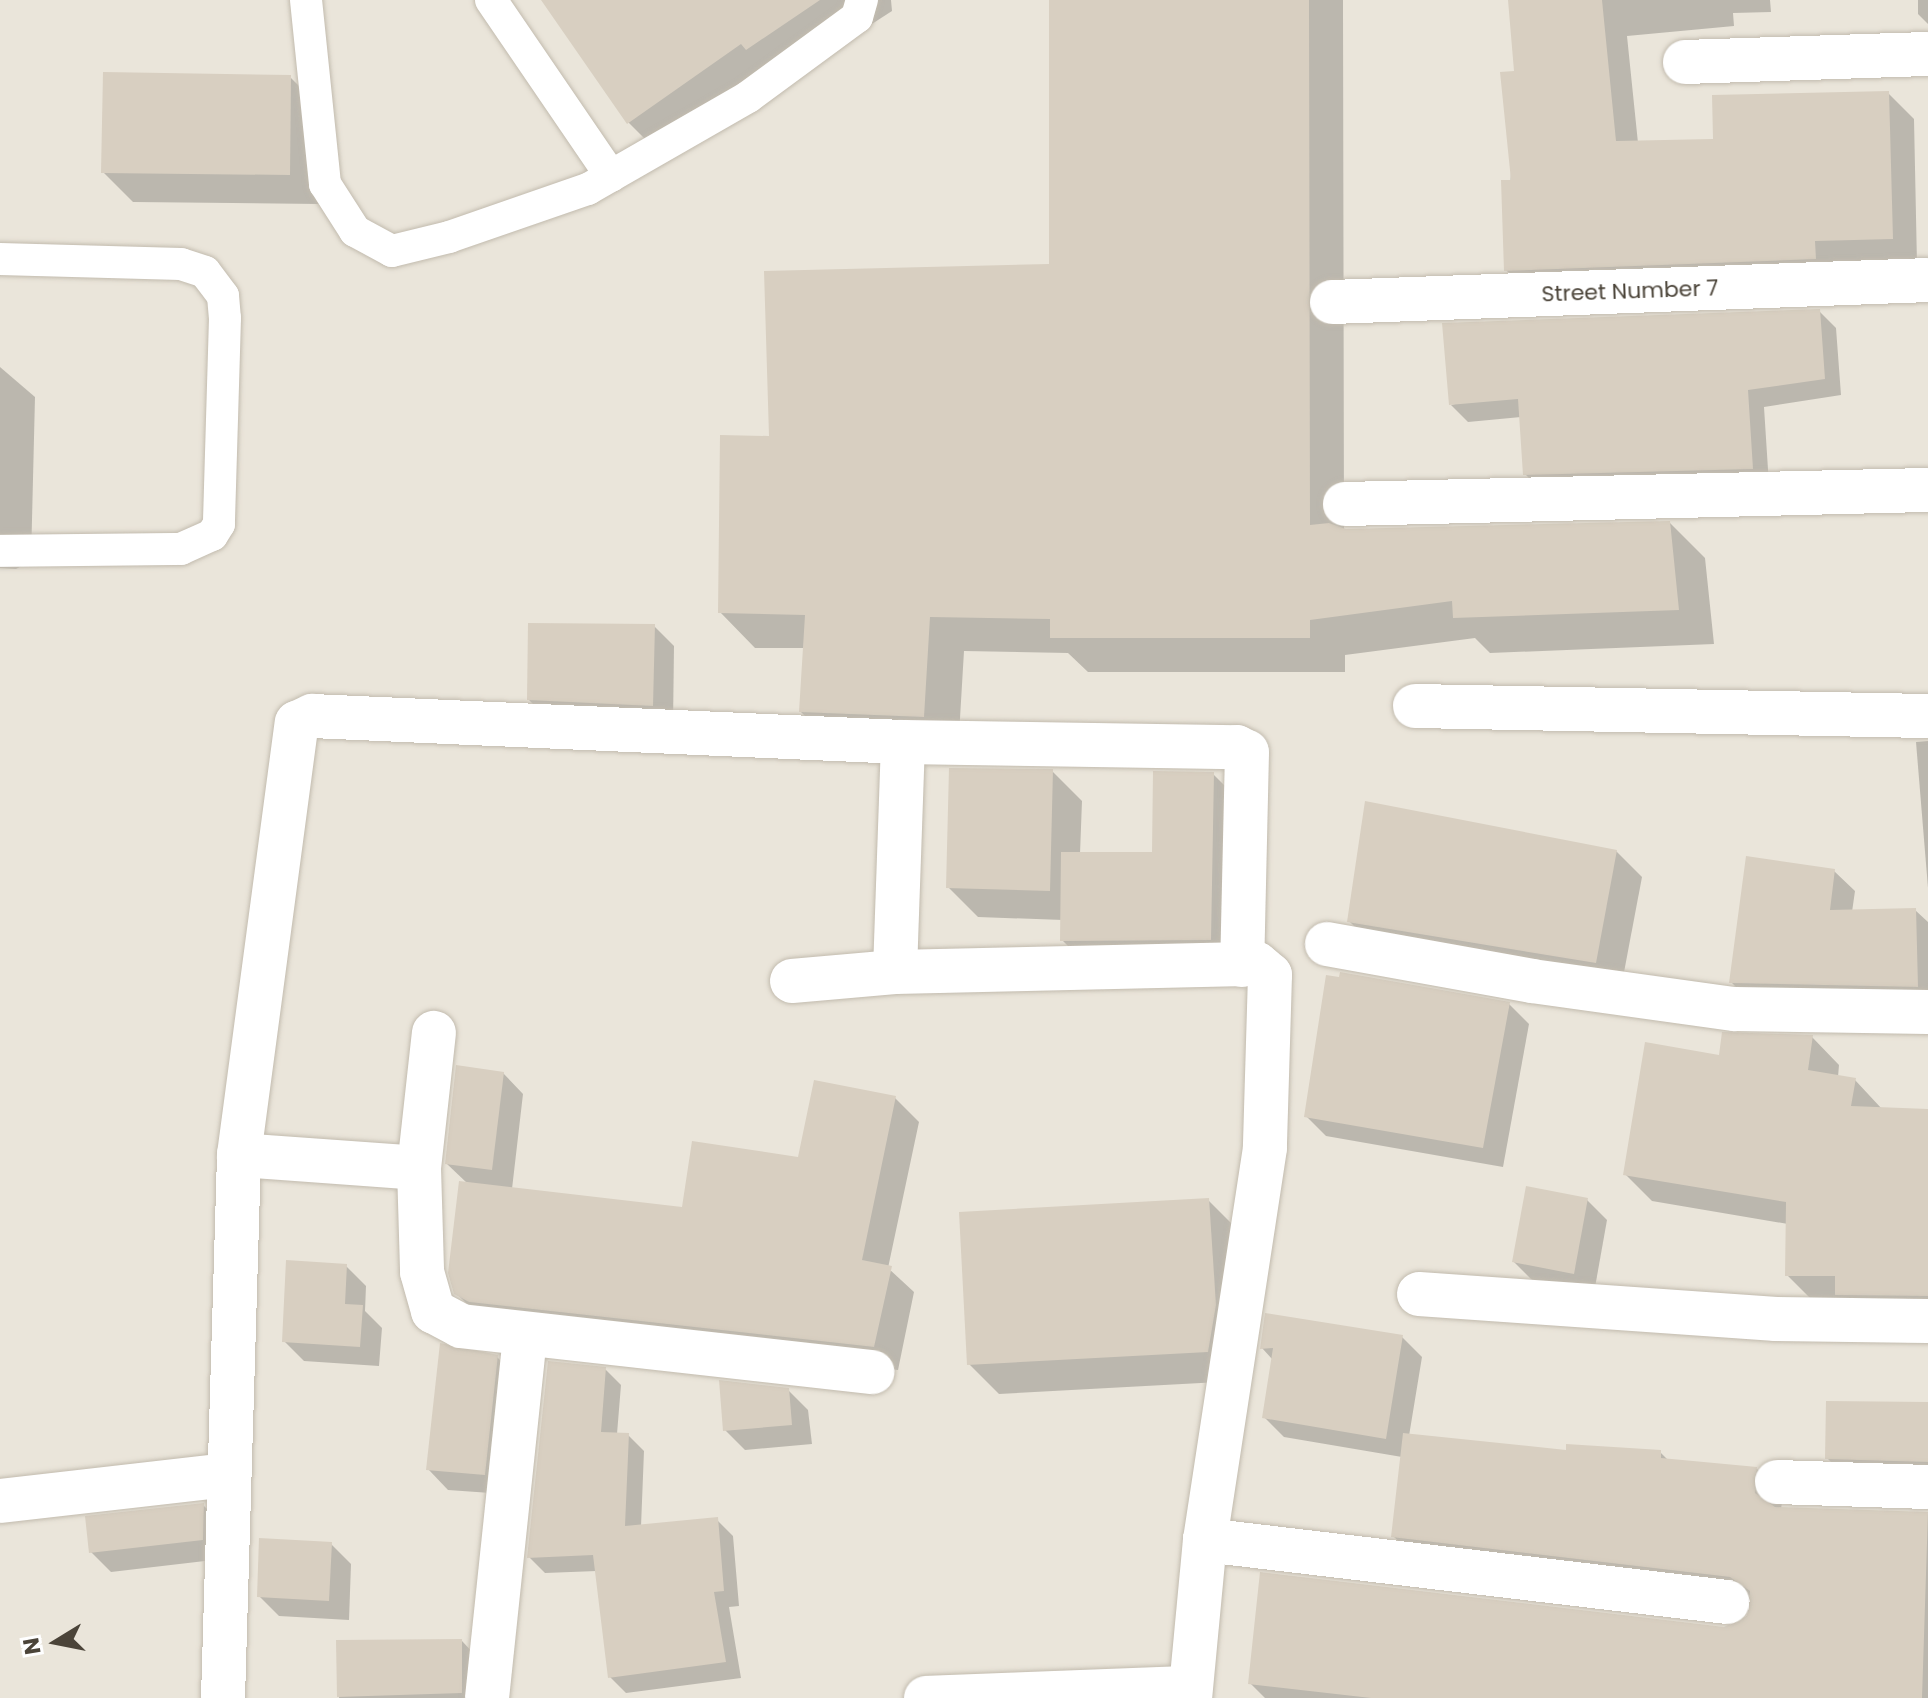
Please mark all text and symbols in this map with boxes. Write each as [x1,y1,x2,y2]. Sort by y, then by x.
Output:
street label: Street Number 7 [1541,275,1719,307]
north arrow [16,1602,96,1682]
text: N [15,1635,49,1657]

